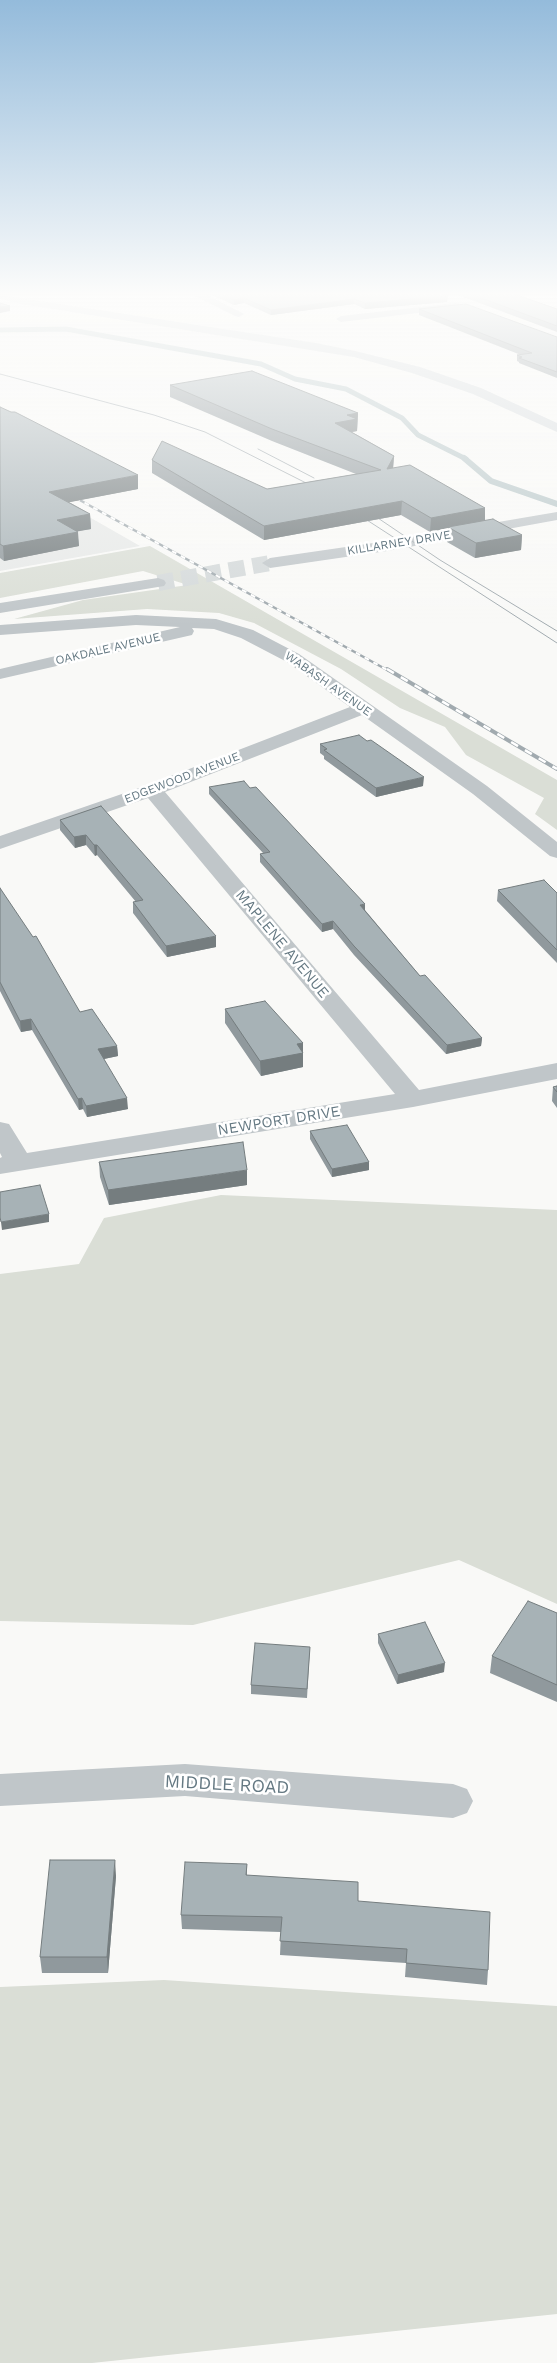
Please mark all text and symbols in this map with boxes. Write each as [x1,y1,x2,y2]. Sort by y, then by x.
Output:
street label: KILLARNEY DRIVE [346,528,452,558]
street label: OAKDALE AVENUE [54,630,162,668]
street label: WABASH AVENUE [282,649,374,719]
street label: EDGEWOOD AVENUE [122,749,242,807]
street label: MAPLENE AVENUE [232,886,332,1002]
street label: NEWPORT DRIVE [216,1102,342,1140]
street label: MIDDLE ROAD [164,1771,290,1799]

